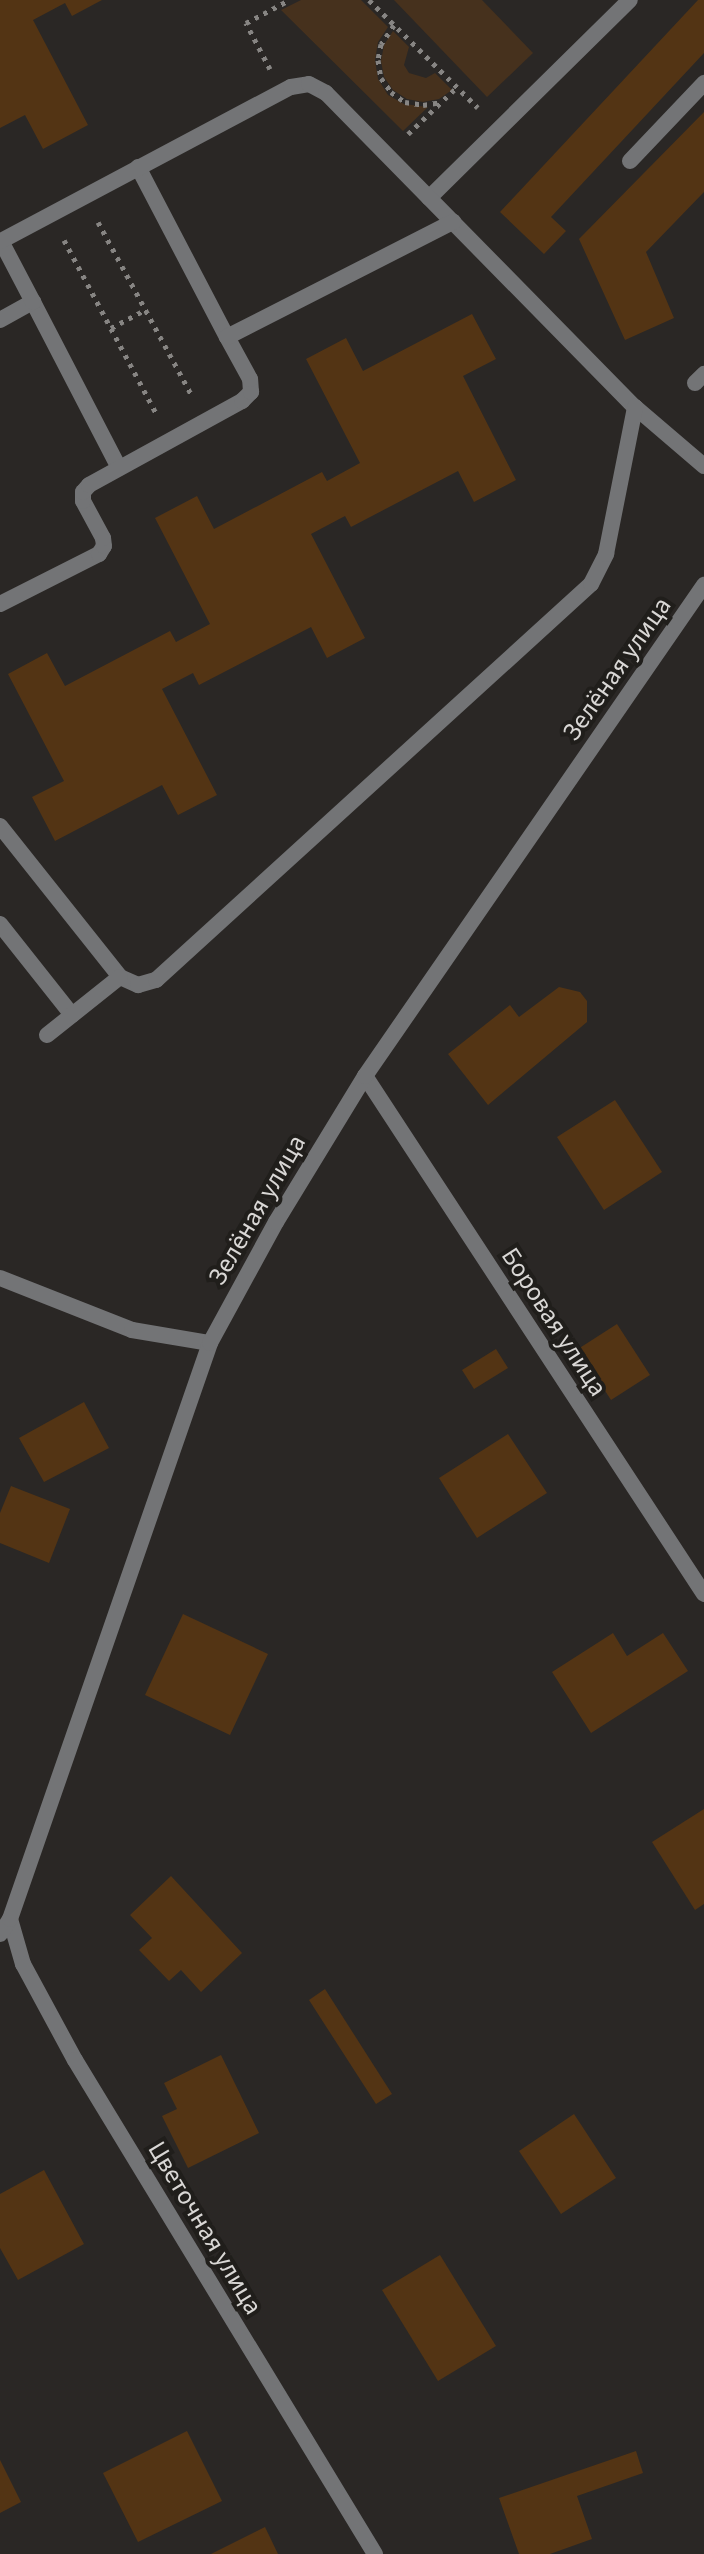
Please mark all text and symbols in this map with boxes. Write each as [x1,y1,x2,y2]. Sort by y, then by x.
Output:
street label: Зелёная улица [556,591,678,747]
street label: Зелёная улица [201,1129,313,1291]
street label: Боровая улица [494,1242,614,1402]
street label: Цветочная улица [141,2136,269,2320]

